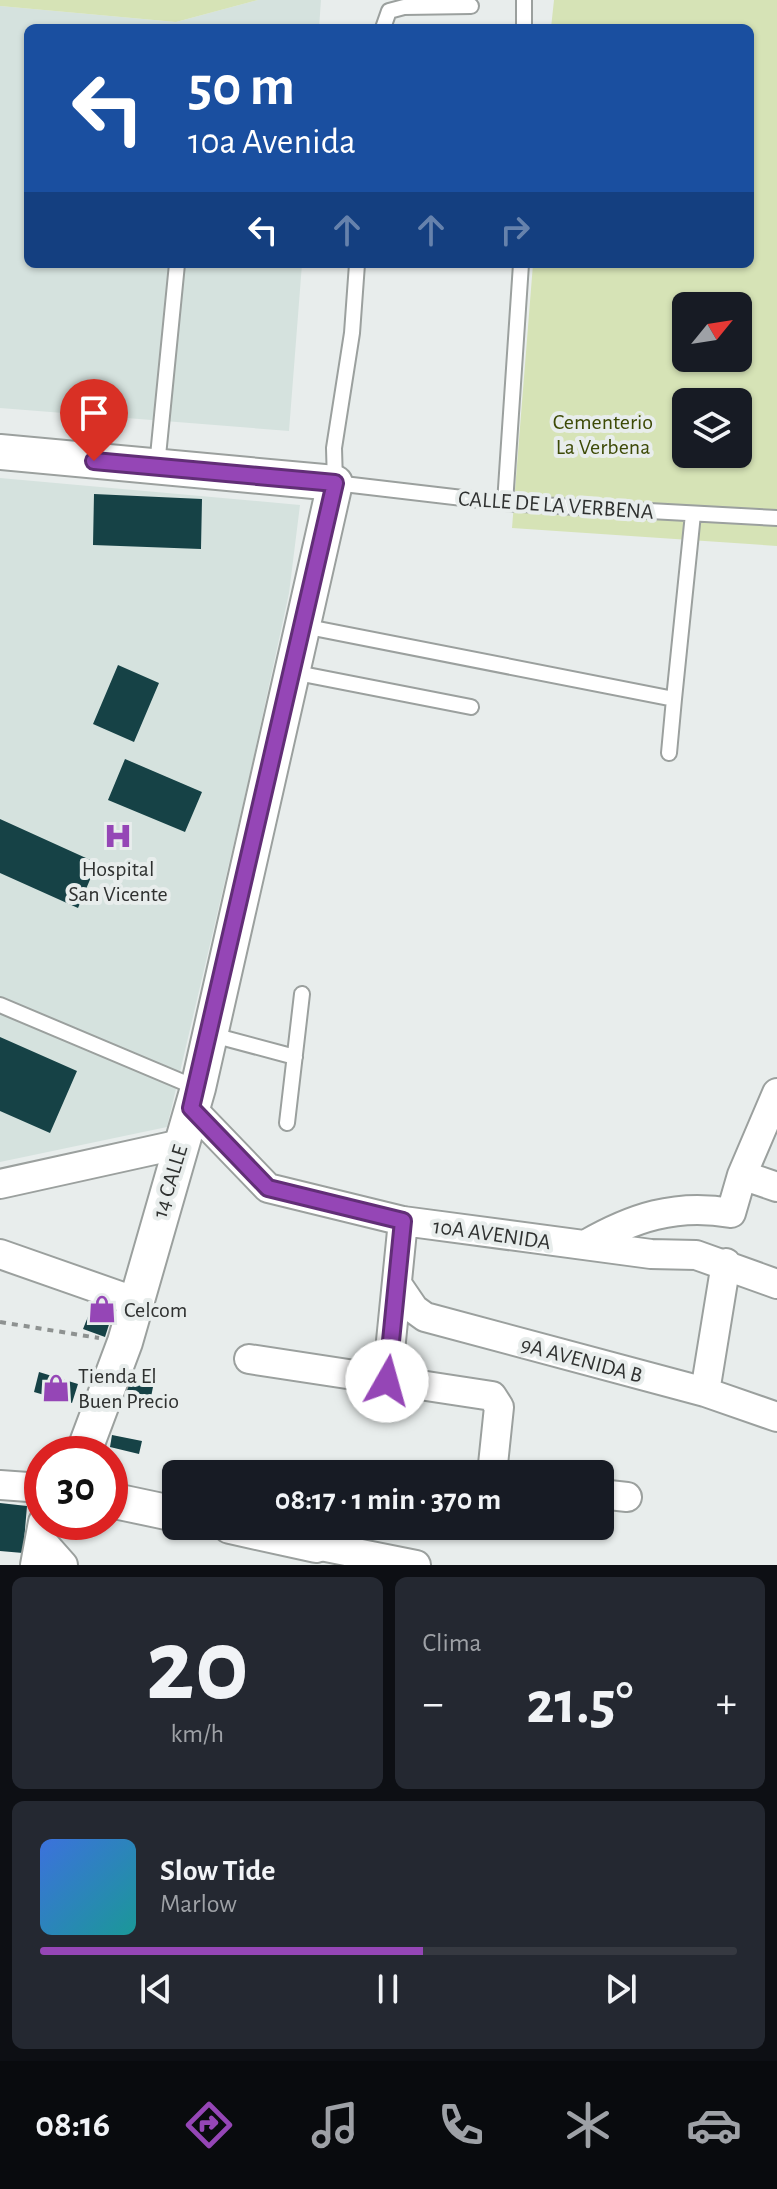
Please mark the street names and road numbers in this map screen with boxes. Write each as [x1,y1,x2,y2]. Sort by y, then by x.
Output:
street label: CALLE DE LA VERBENA [457,487,655,523]
street label: 14 CALLE [148,1142,192,1220]
street label: 10A AVENIDA [432,1215,552,1253]
street label: 9A AVENIDA B [519,1333,645,1387]

